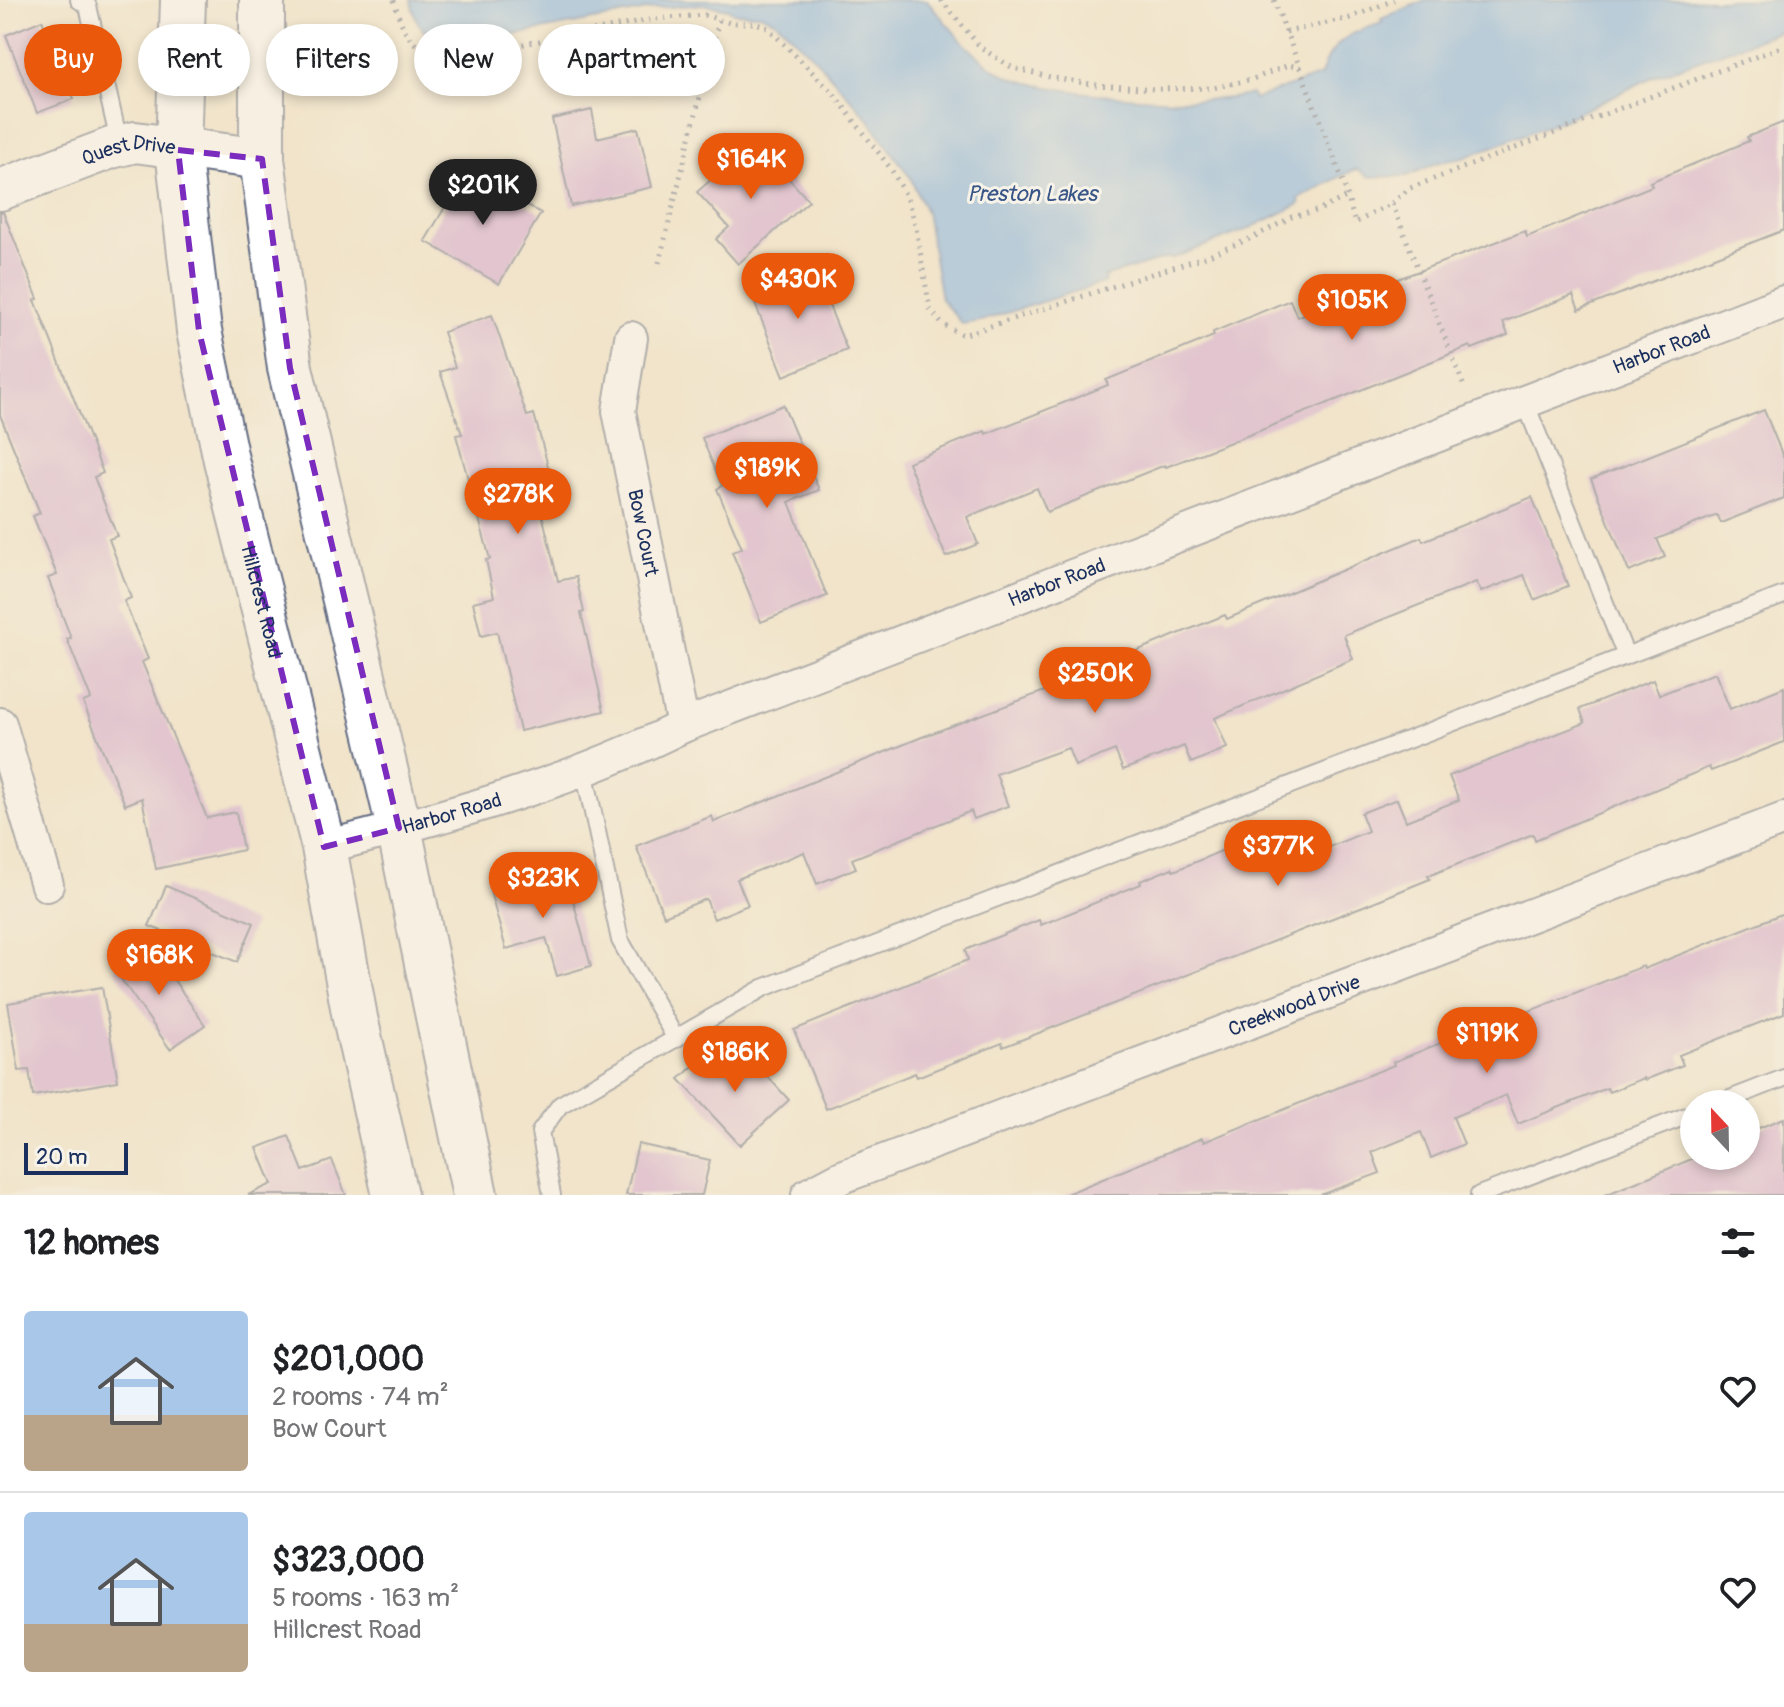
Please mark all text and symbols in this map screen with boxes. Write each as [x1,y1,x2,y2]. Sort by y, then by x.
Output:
chip: Buy [24,24,122,96]
chip: Rent [138,24,250,96]
chip: Filters [266,24,398,96]
chip: New [414,24,522,96]
chip: Apartment [538,24,725,96]
street label: Quest Drive [78,130,177,171]
pin: $164K [695,133,807,201]
text: $164K [716,143,786,175]
pin: $201K [427,159,539,227]
text: $201K [447,169,519,201]
water label: Preston Lakes [967,180,1099,208]
pin: $430K [742,253,854,321]
text: $430K [759,263,837,295]
pin: $105K [1296,274,1408,342]
text: $105K [1316,284,1388,316]
street label: Harbor Road [1609,320,1714,380]
pin: $189K [711,442,823,510]
text: $189K [734,452,800,484]
pin: $278K [462,468,574,536]
text: $278K [482,478,554,510]
street label: Bow Court [622,487,664,579]
street label: Hillcrest Road [235,543,288,661]
street label: Harbor Road [1004,552,1109,613]
pin: $250K [1039,647,1151,715]
text: $250K [1057,657,1133,689]
street label: Harbor Road [399,787,505,840]
pin: $377K [1222,820,1334,888]
text: $377K [1242,830,1314,862]
pin: $323K [487,852,599,920]
text: $323K [507,862,579,894]
pin: $168K [103,929,215,997]
text: $168K [125,939,193,971]
street label: Creekwood Drive [1225,969,1364,1042]
pin: $119K [1431,1007,1543,1075]
text: $119K [1455,1017,1519,1049]
pin: $186K [679,1026,791,1094]
text: $186K [701,1036,769,1068]
north arrow [1680,1090,1760,1170]
map controls [1680,1090,1760,1170]
scale bar [24,1139,128,1175]
text: 20 m [36,1143,88,1171]
icon: filters [1716,1221,1760,1265]
text: 12 homes [24,1222,159,1265]
text: $201,000 [272,1338,424,1381]
icon: home [88,1343,184,1439]
icon: heart [1716,1369,1760,1413]
text: 2 rooms · 74 m² [272,1381,449,1413]
text: Bow Court [272,1413,386,1445]
text: $323,000 [272,1539,425,1582]
icon: home [88,1544,184,1640]
icon: heart [1716,1570,1760,1614]
text: 5 rooms · 163 m² [272,1582,459,1614]
text: Hillcrest Road [272,1614,422,1646]

